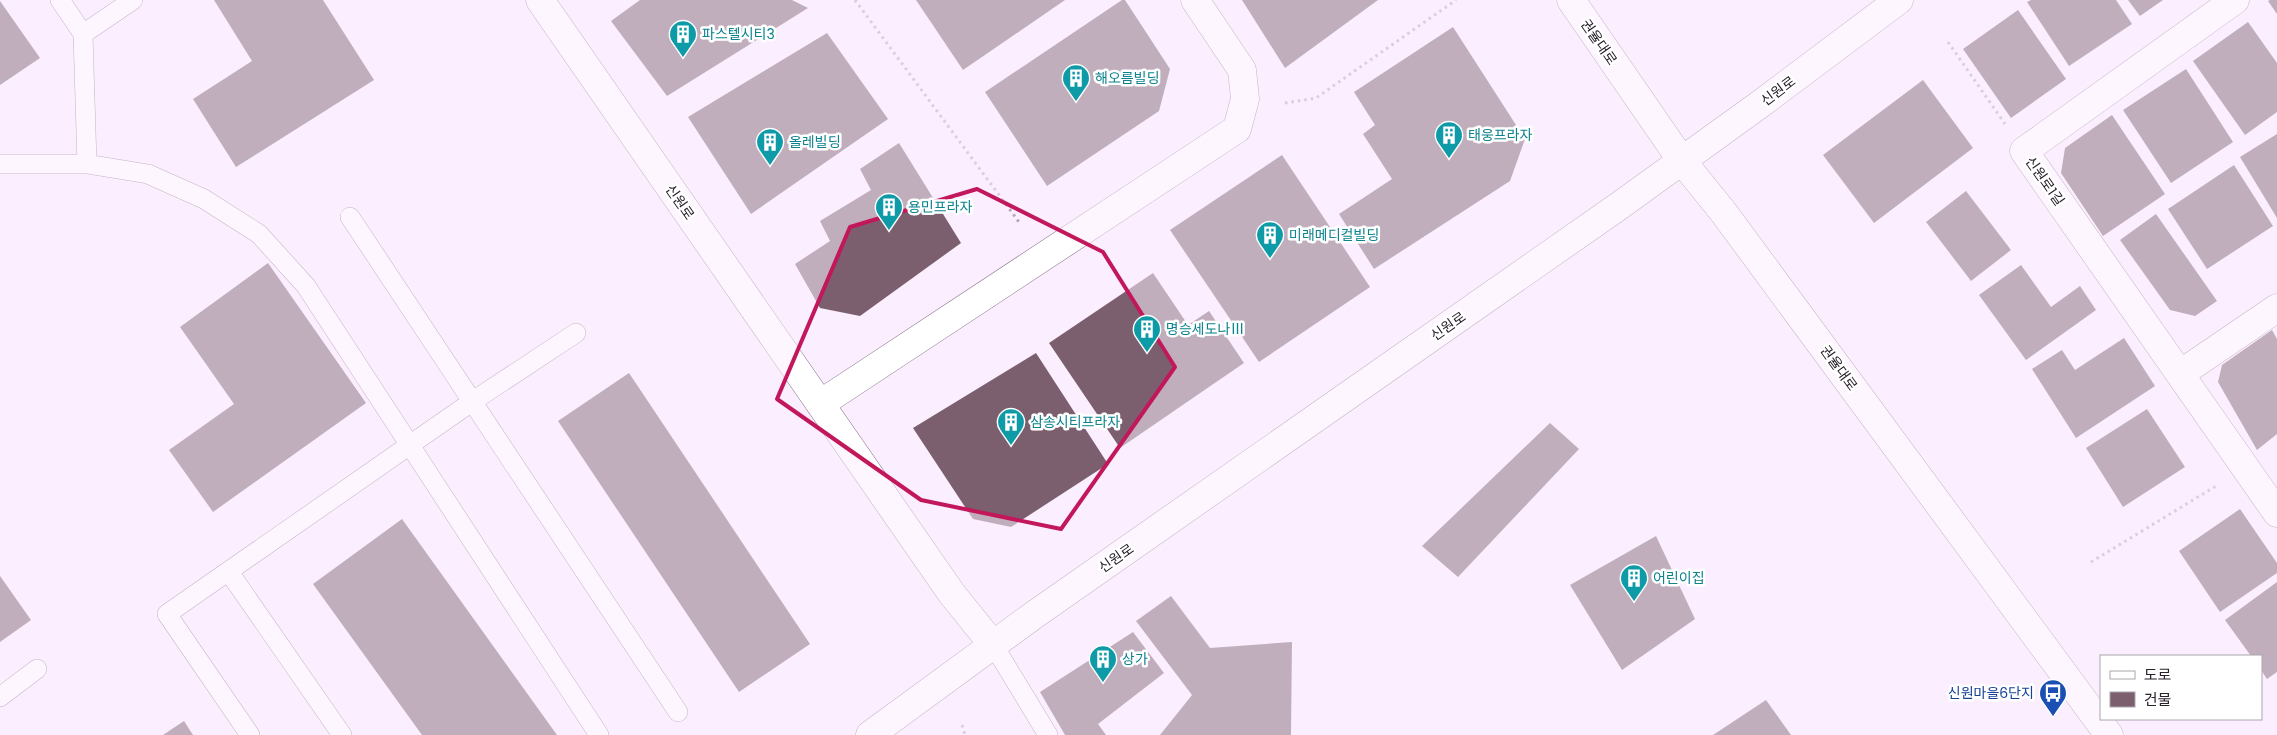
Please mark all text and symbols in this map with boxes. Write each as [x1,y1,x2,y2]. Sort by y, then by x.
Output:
street label: 권율대로 [1576,15,1622,69]
building icon: 파스텔시티3 [668,19,698,58]
place label: 파스텔시티3 [702,24,775,44]
building icon: 해오름빌딩 [1061,63,1091,102]
place label: 해오름빌딩 [1095,68,1159,88]
street label: 신원로 [1757,71,1800,111]
building icon: 태웅프라자 [1434,120,1464,159]
place label: 태웅프라자 [1468,125,1533,145]
building icon: 올레빌딩 [755,127,785,166]
place label: 올레빌딩 [789,132,841,152]
street label: 신원로1길 [2021,152,2069,210]
street label: 신원로 [661,180,699,224]
building icon: 용민프라자 [874,192,904,231]
place label: 용민프라자 [908,197,973,217]
building icon: 미래메디컬빌딩 [1255,220,1285,259]
place label: 미래메디컬빌딩 [1289,225,1379,245]
street label: 신원로 [1426,307,1470,345]
building icon: 명승세도나Ⅲ [1132,314,1162,353]
place label: 명승세도나Ⅲ [1166,319,1244,339]
street label: 권율대로 [1816,341,1862,395]
building icon: 삼송시티프라자 [996,407,1026,446]
place label: 삼송시티프라자 [1030,412,1120,432]
street label: 신원로 [1094,539,1138,577]
building icon: 어린이집 [1619,563,1649,602]
place label: 어린이집 [1653,568,1705,588]
building icon: 상가 [1088,644,1118,683]
place label: 상가 [1122,649,1148,669]
legend [2100,655,2262,720]
text: 도로 [2144,664,2172,685]
bus stop icon: 신원마을6단지 [2038,678,2068,717]
place label: 신원마을6단지 [1948,683,2034,703]
text: 건물 [2144,689,2172,710]

